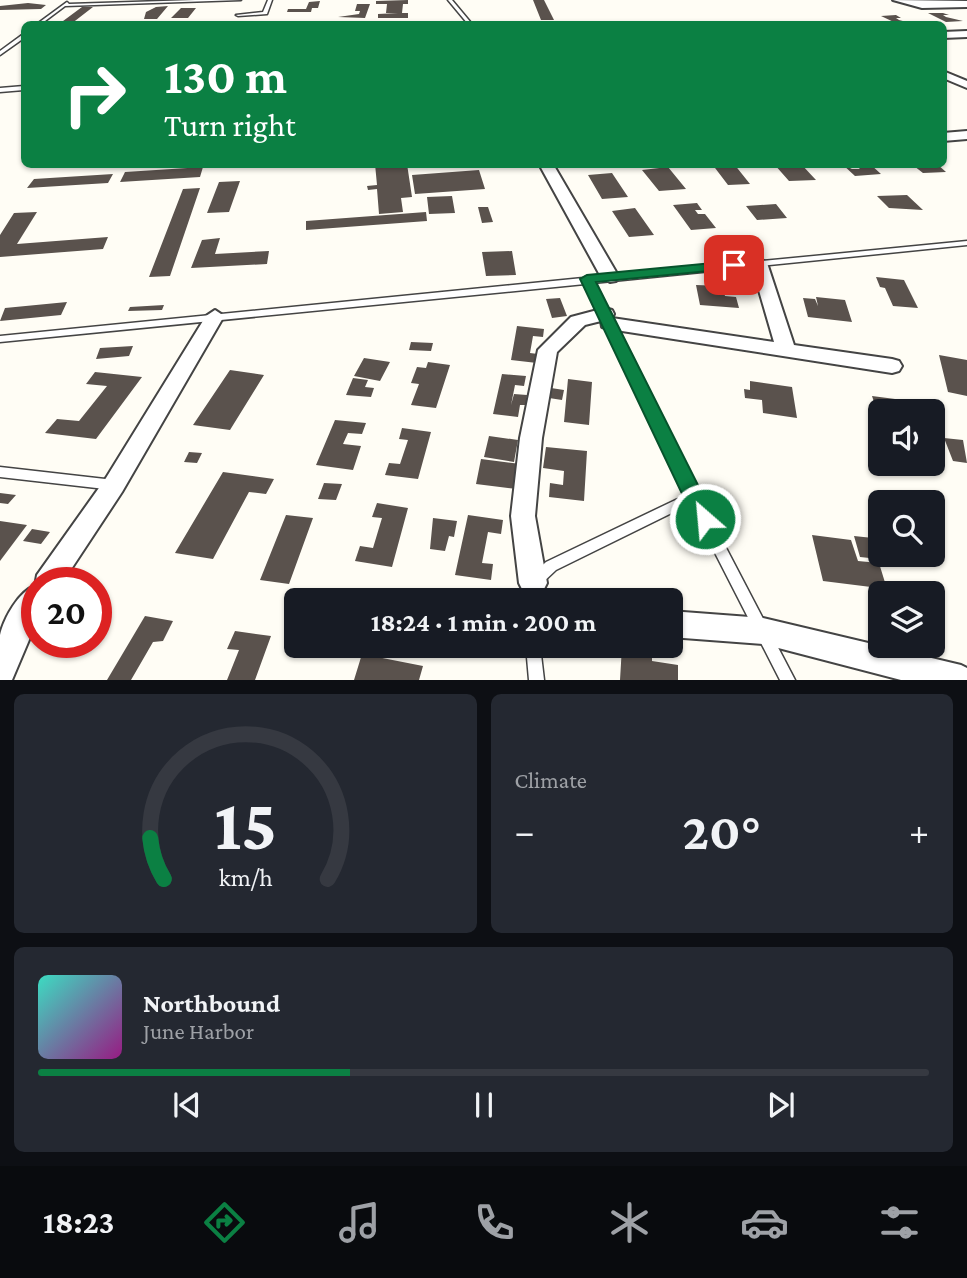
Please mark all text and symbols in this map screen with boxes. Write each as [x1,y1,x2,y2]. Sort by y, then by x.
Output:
icon: right [49,49,140,140]
text: 130 m [164,49,287,104]
text: Turn right [164,107,296,143]
pin [704,235,764,295]
icon: arrive [715,246,753,284]
map controls [868,399,945,658]
button: sound [868,399,945,476]
position arrow [668,482,742,556]
button: search [868,490,945,567]
speed limit sign: 20 [21,567,112,658]
button: layers [868,581,945,658]
text: 18:24 · 1 min · 200 m [371,608,596,637]
text: Climate [515,767,587,793]
text: 15 [214,785,277,866]
text: 20° [683,802,761,860]
text: − [515,810,535,852]
text: + [909,810,929,852]
text: km/h [218,864,272,891]
text: Northbound [143,989,280,1018]
text: June Harbor [143,1018,254,1044]
icon: previous [168,1086,206,1124]
icon: pause [465,1086,503,1124]
icon: next [762,1086,800,1124]
icon: directions [200,1198,249,1247]
icon: music [335,1198,384,1247]
icon: phone [470,1198,519,1247]
icon: climate [605,1198,654,1247]
icon: car [740,1198,789,1247]
icon: filters [875,1198,924,1247]
text: 18:23 [43,1204,114,1240]

